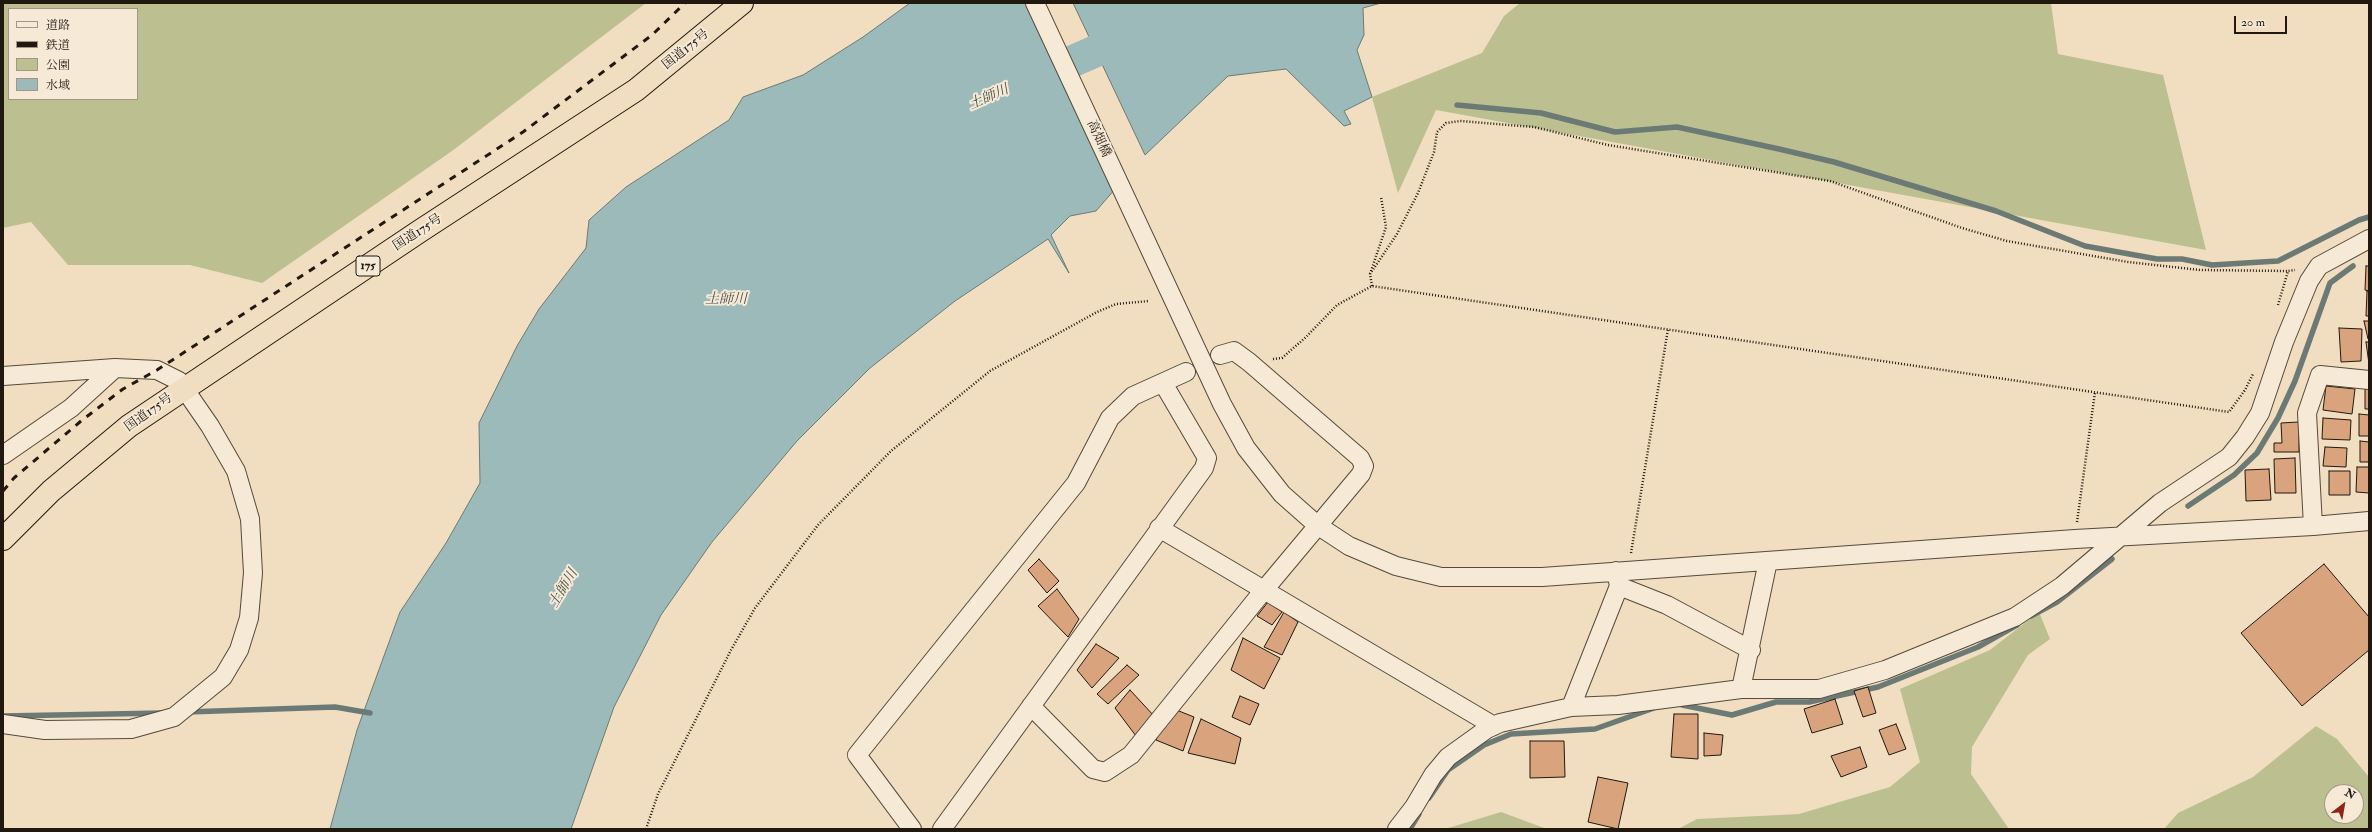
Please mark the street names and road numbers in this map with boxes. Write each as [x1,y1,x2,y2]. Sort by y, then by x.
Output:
street label: 国道175号 [660,27,712,73]
street label: 高畑橋 [1083,118,1113,160]
street label: 国道175号 [391,211,445,255]
road number: 175 [356,256,380,276]
street label: 国道175号 [122,390,176,436]

